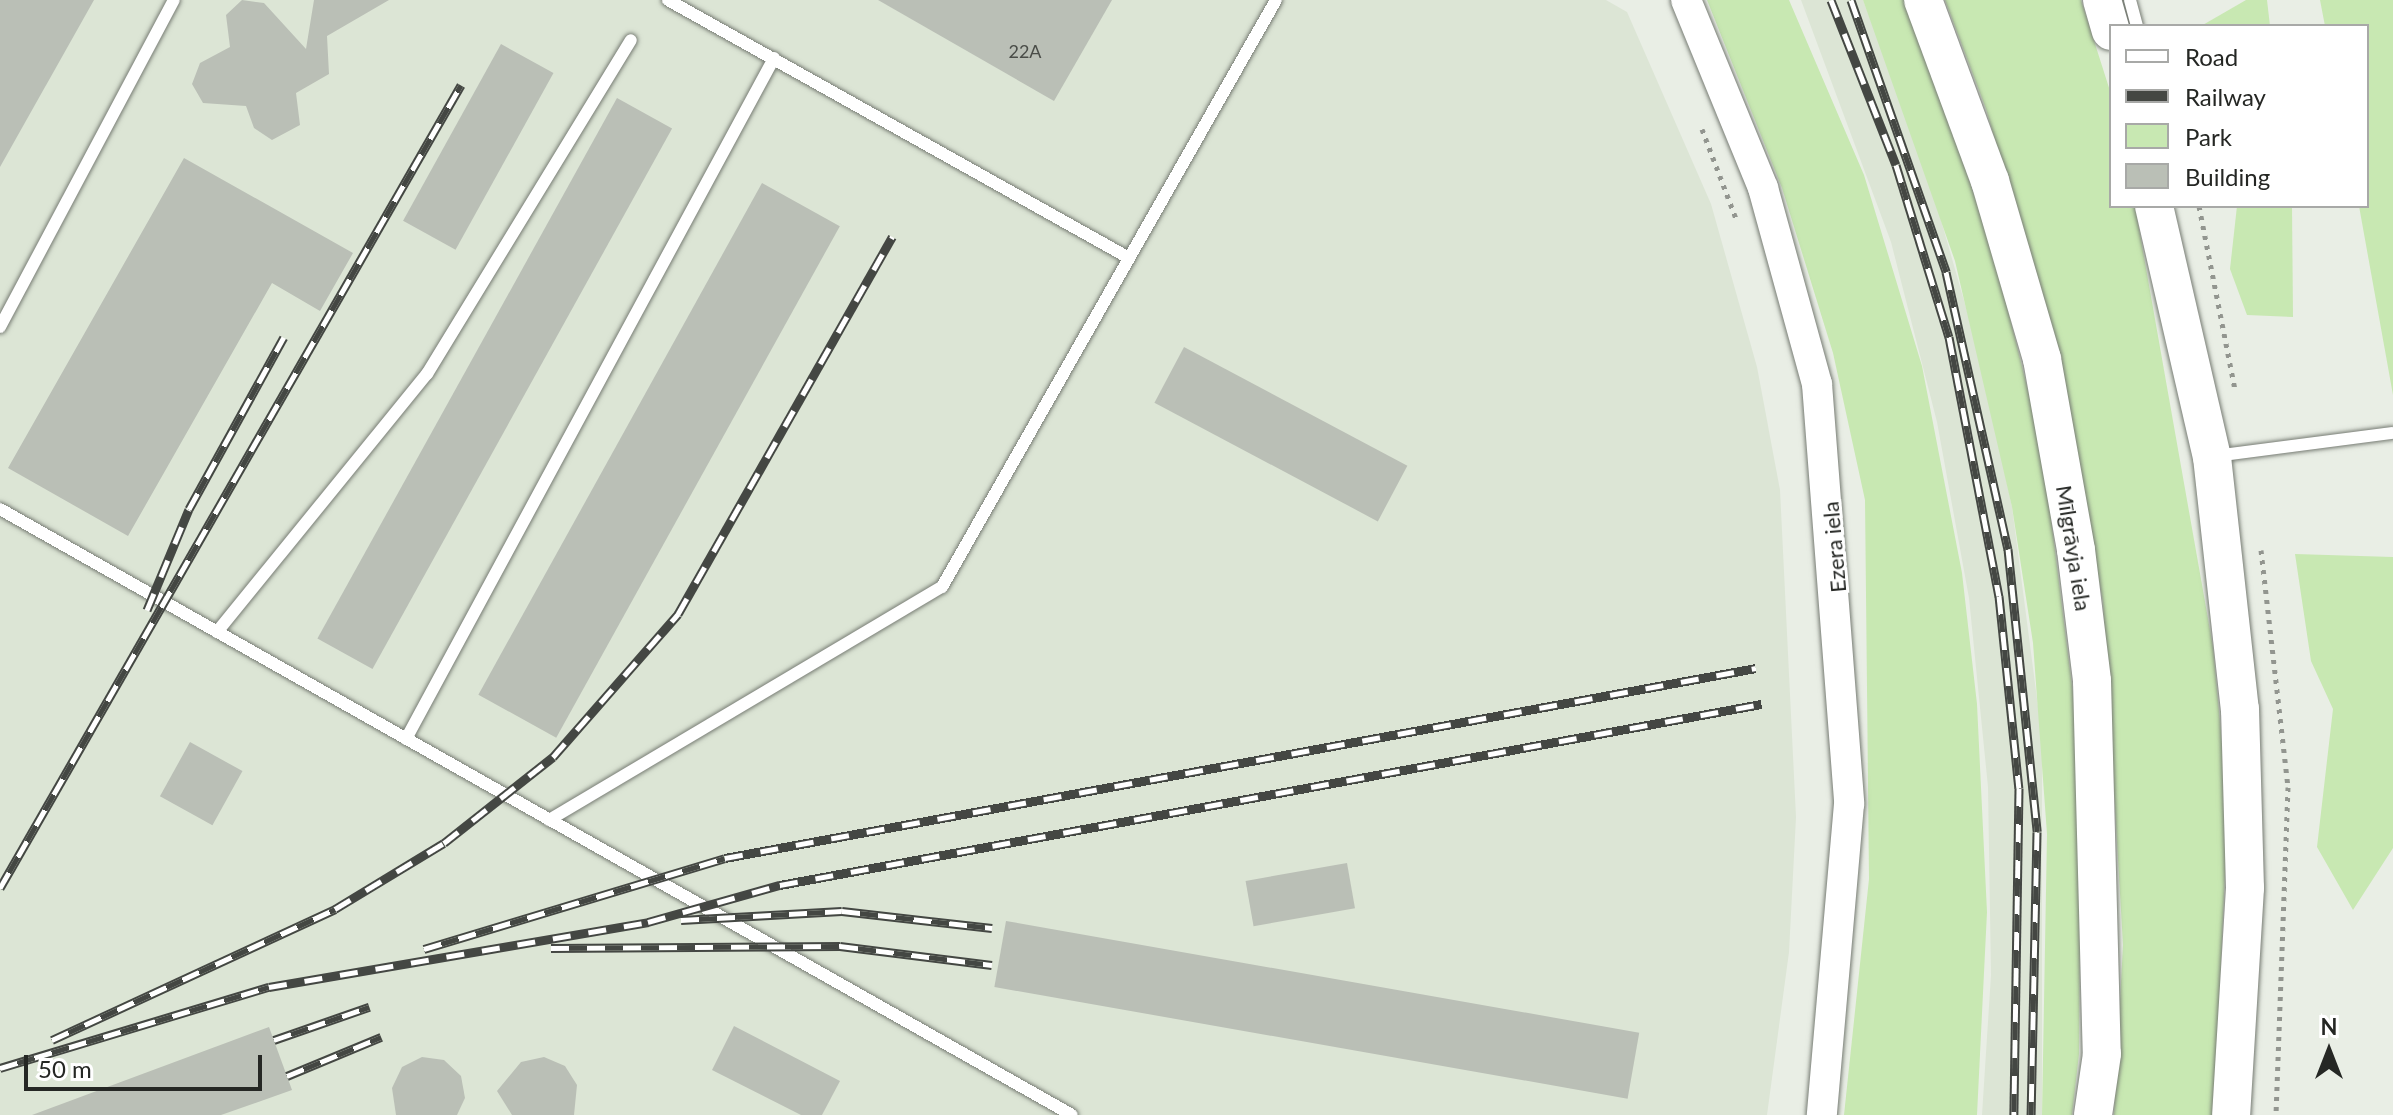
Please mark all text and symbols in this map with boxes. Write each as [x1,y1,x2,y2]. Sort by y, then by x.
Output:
legend [2109,24,2369,208]
house number: 22A [1008,40,1042,62]
text: Road [2185,42,2238,71]
text: Railway [2185,82,2266,111]
text: Park [2185,122,2232,151]
text: Building [2185,162,2270,191]
street label: Mīlgrāvja iela [2051,483,2097,613]
street label: Ezera iela [1817,500,1851,594]
north arrow [2289,1011,2369,1091]
text: N [2321,1013,2337,1040]
scale bar [28,1039,266,1089]
text: 50 m [38,1054,92,1083]

